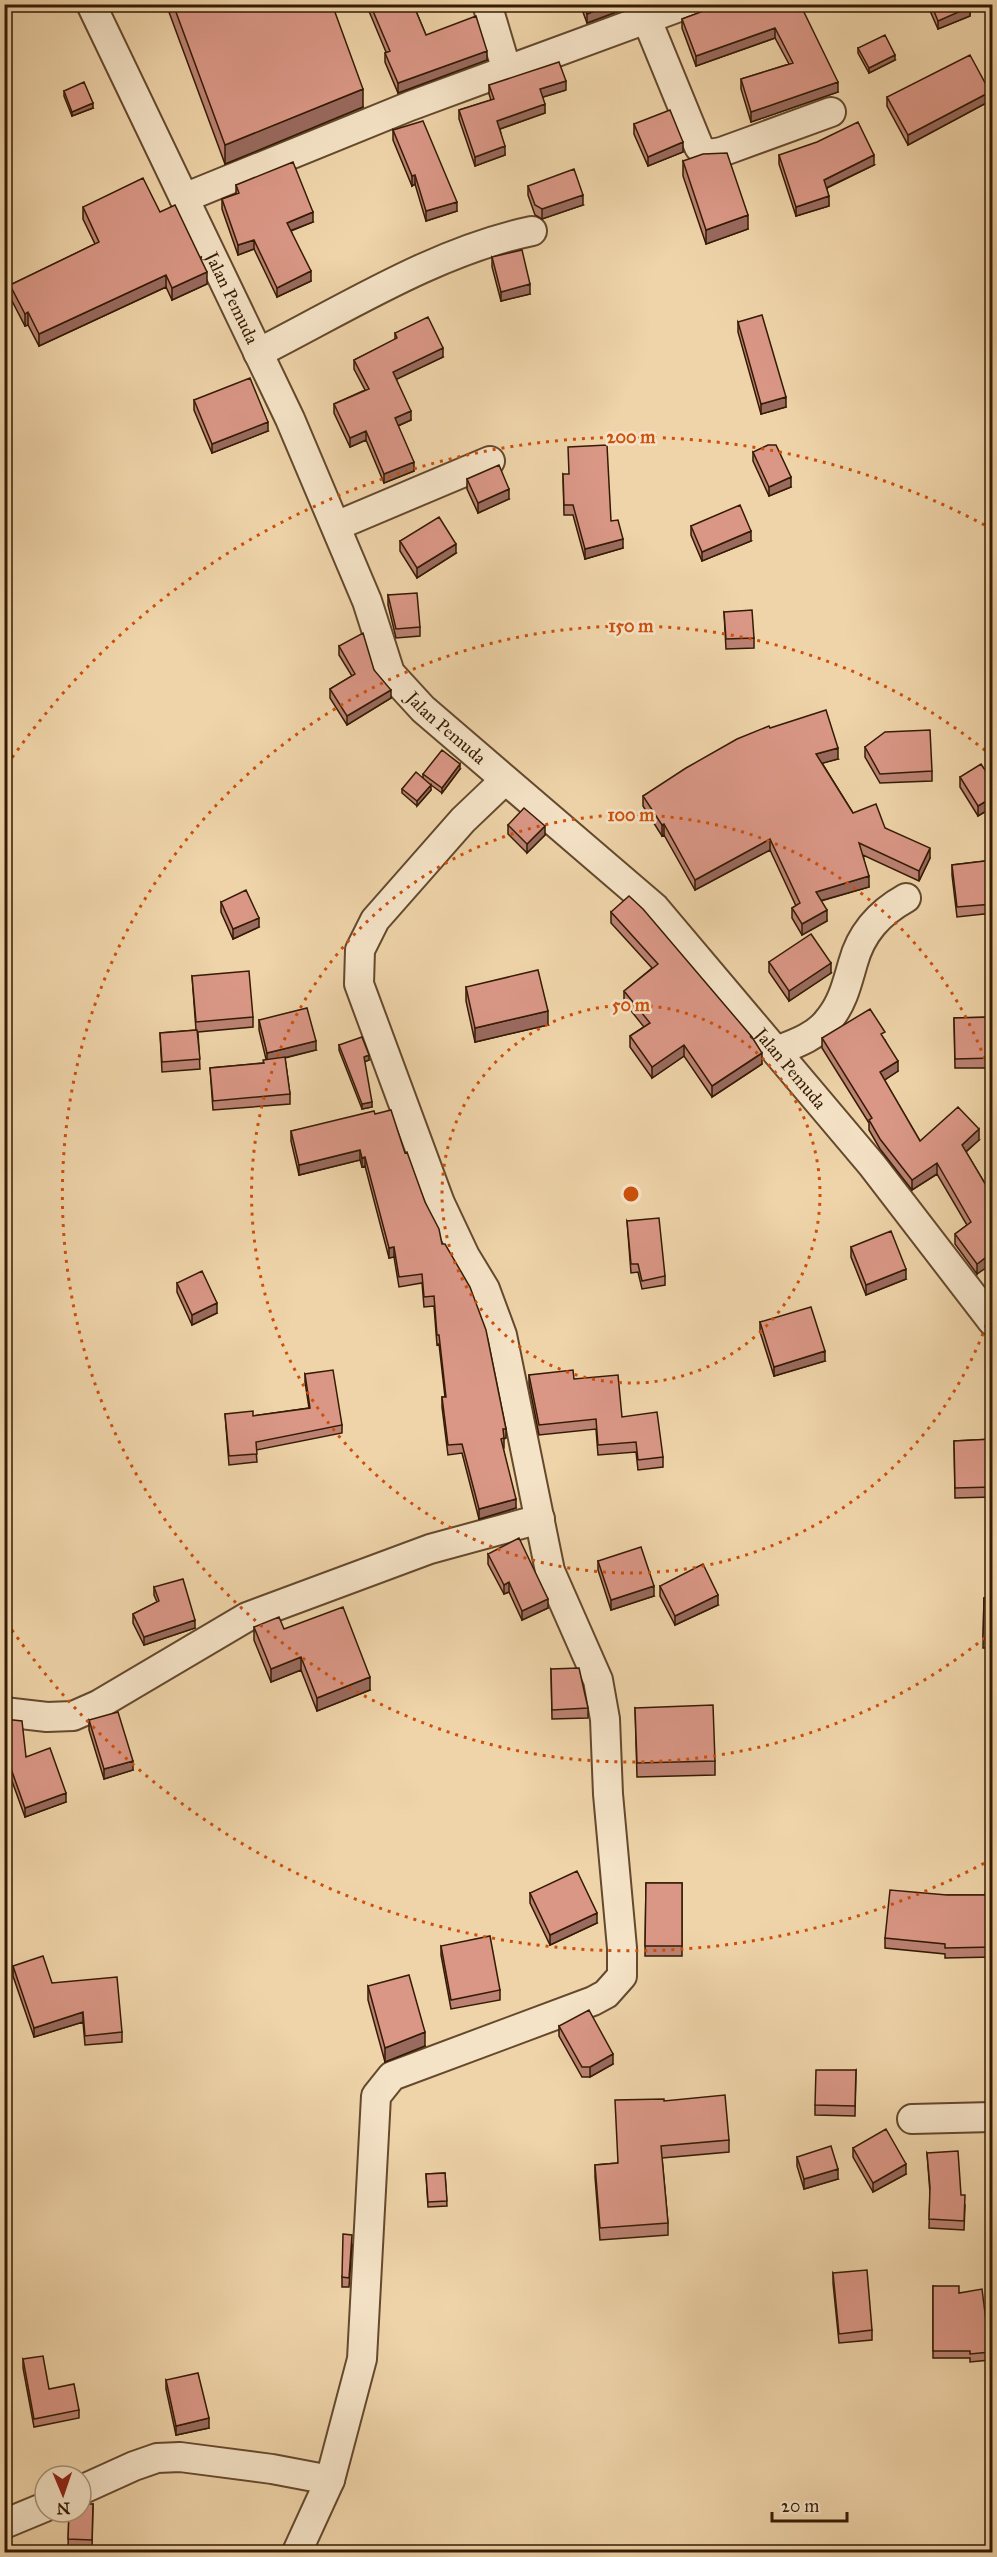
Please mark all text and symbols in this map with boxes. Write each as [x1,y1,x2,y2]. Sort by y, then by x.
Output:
street label: Jalan Pemuda [199,247,263,348]
text: 200 m [607,426,656,448]
text: 150 m [609,615,654,637]
street label: Jalan Pemuda [399,685,491,769]
text: 100 m [608,804,655,826]
text: 50 m [612,994,651,1016]
street label: Jalan Pemuda [748,1022,831,1114]
centre of rings [621,1184,641,1204]
north arrow [33,2464,93,2524]
scale bar [772,2485,847,2523]
text: 20 m [781,2495,819,2517]
text: N [56,2499,71,2518]

